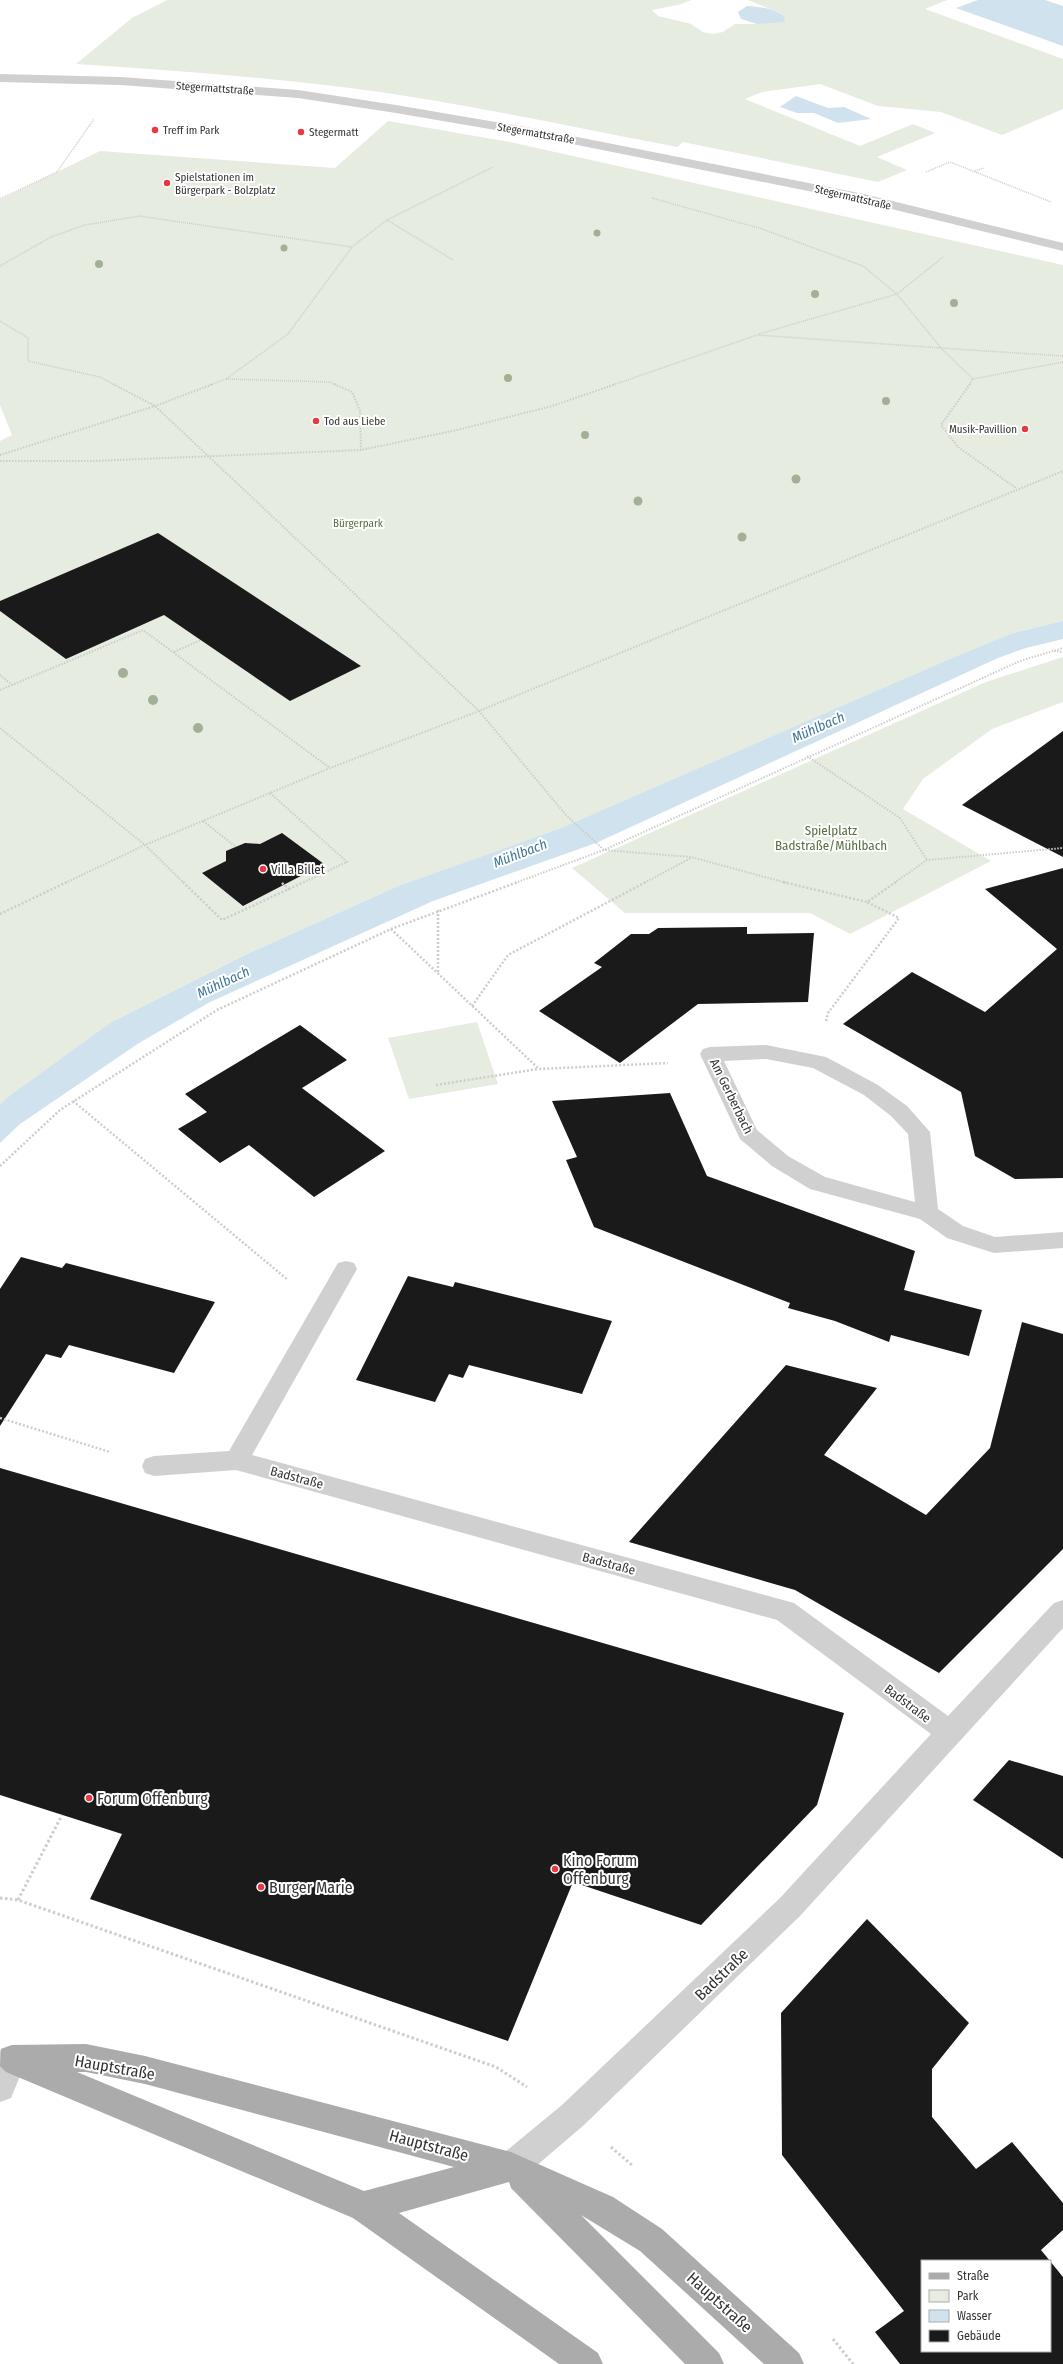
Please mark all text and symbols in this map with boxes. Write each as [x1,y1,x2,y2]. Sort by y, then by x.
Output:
street label: Stegermattstraße [176,79,254,98]
street label: Stegermattstraße [496,120,576,147]
place label: Treff im Park [163,124,220,137]
marker: Treff im Park [150,125,160,135]
place label: Stegermatt [309,126,359,139]
marker: Stegermatt [296,127,306,137]
place label: Spielstationen im Bürgerpark - Bolzplatz [175,171,276,197]
marker: Spielstationen im Bürgerpark - Bolzplatz [162,178,172,188]
street label: Stegermattstraße [813,182,892,213]
place label: Tod aus Liebe [324,415,386,428]
marker: Tod aus Liebe [311,416,321,426]
place label: Musik-Pavillion [949,423,1017,436]
marker: Musik-Pavillion [1020,424,1030,434]
park label: Bürgerpark [333,517,384,530]
water label: Mühlbach [789,708,847,747]
park label: Spielplatz Badstraße/Mühlbach [775,823,887,853]
water label: Mühlbach [491,835,549,871]
place label: Villa Billet [271,862,326,877]
marker: Villa Billet [258,864,268,874]
water label: Mühlbach [194,963,252,1002]
street label: Am Gerberbach [707,1056,756,1136]
street label: Badstraße [269,1463,325,1492]
street label: Badstraße [581,1549,637,1578]
street label: Badstraße [882,1681,934,1726]
place label: Forum Offenburg [97,1789,208,1808]
marker: Forum Offenburg [84,1793,94,1803]
place label: Kino Forum Offenburg [563,1851,637,1888]
marker: Kino Forum Offenburg [550,1864,560,1874]
place label: Burger Marie [269,1878,353,1897]
marker: Burger Marie [256,1882,266,1892]
street label: Badstraße [691,1944,752,2004]
street label: Hauptstraße [73,2051,157,2084]
street label: Hauptstraße [387,2126,471,2165]
legend [921,2260,1051,2352]
street label: Hauptstraße [683,2268,756,2337]
text: Straße [957,2269,989,2283]
text: Park [957,2289,979,2303]
text: Wasser [957,2309,992,2323]
text: Gebäude [957,2329,1001,2343]

